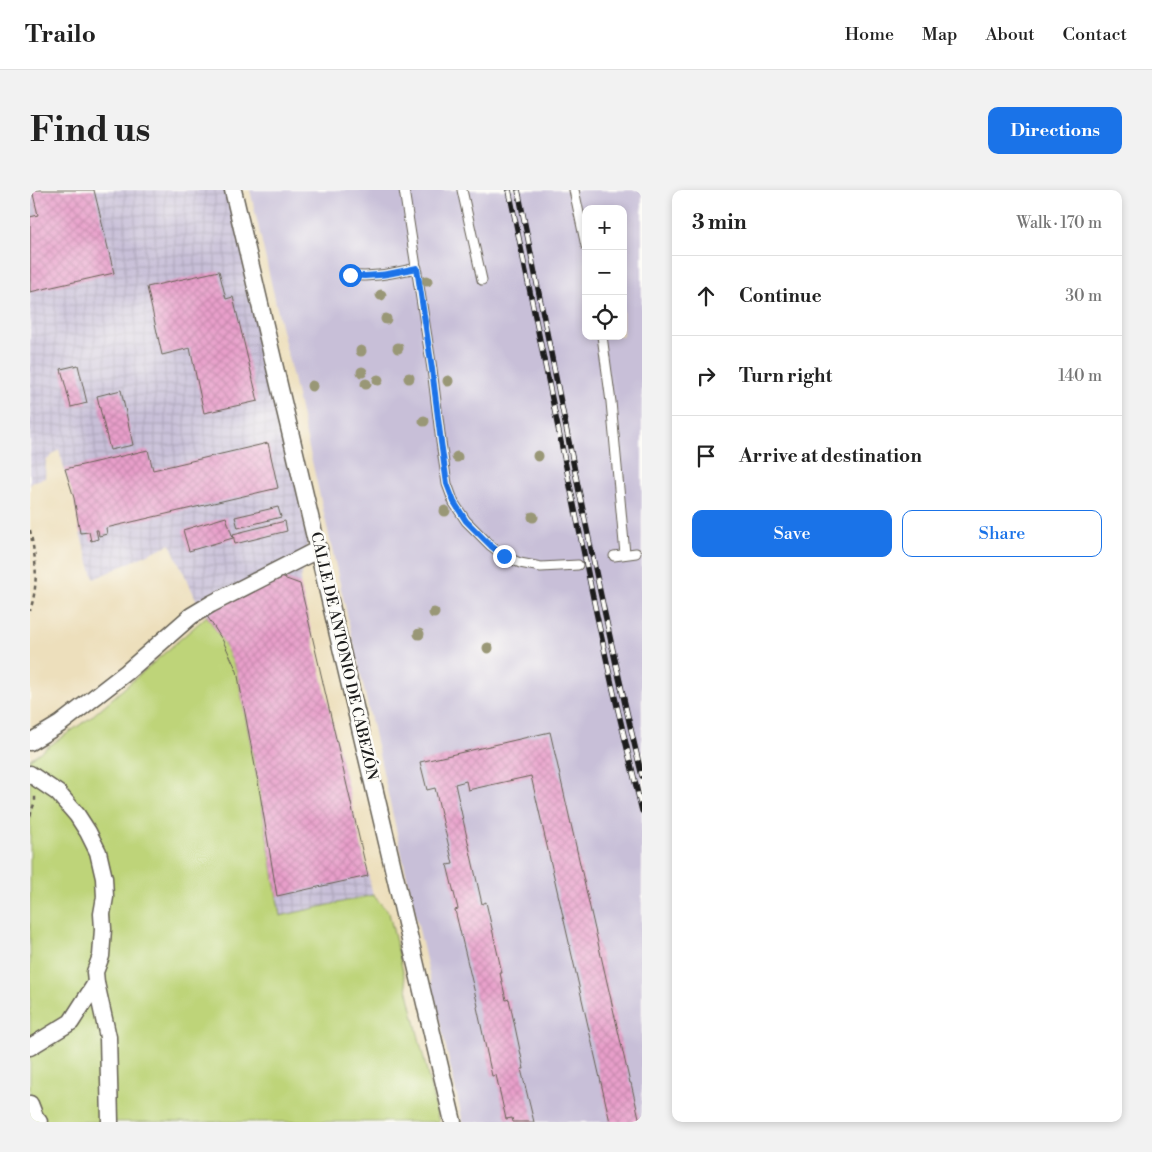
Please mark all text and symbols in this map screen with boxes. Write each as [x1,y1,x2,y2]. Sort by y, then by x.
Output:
text: Trailo [25,20,96,50]
text: Home [845,23,894,46]
text: Map [922,23,958,46]
text: About [986,23,1035,46]
text: Contact [1063,23,1127,46]
button: Directions [988,107,1122,154]
text: Find us [30,109,150,152]
map controls [582,205,627,340]
button: + [582,205,627,250]
text: 3 min [692,210,747,236]
text: Walk · 170 m [1016,213,1102,233]
button: − [582,250,627,295]
route start [339,264,362,287]
icon: ahead [692,282,720,310]
text: Continue [739,284,822,308]
text: 30 m [1065,286,1102,306]
button: locate [582,295,627,340]
icon: right [692,362,720,390]
text: Turn right [739,364,832,388]
text: 140 m [1058,366,1102,386]
icon: arrive [692,442,720,470]
text: Arrive at destination [739,444,922,468]
button: Save [692,510,892,557]
button: Share [902,510,1102,557]
street label: CALLE DE ANTONIO DE CABEZÓN [306,530,383,782]
route end [493,545,516,568]

